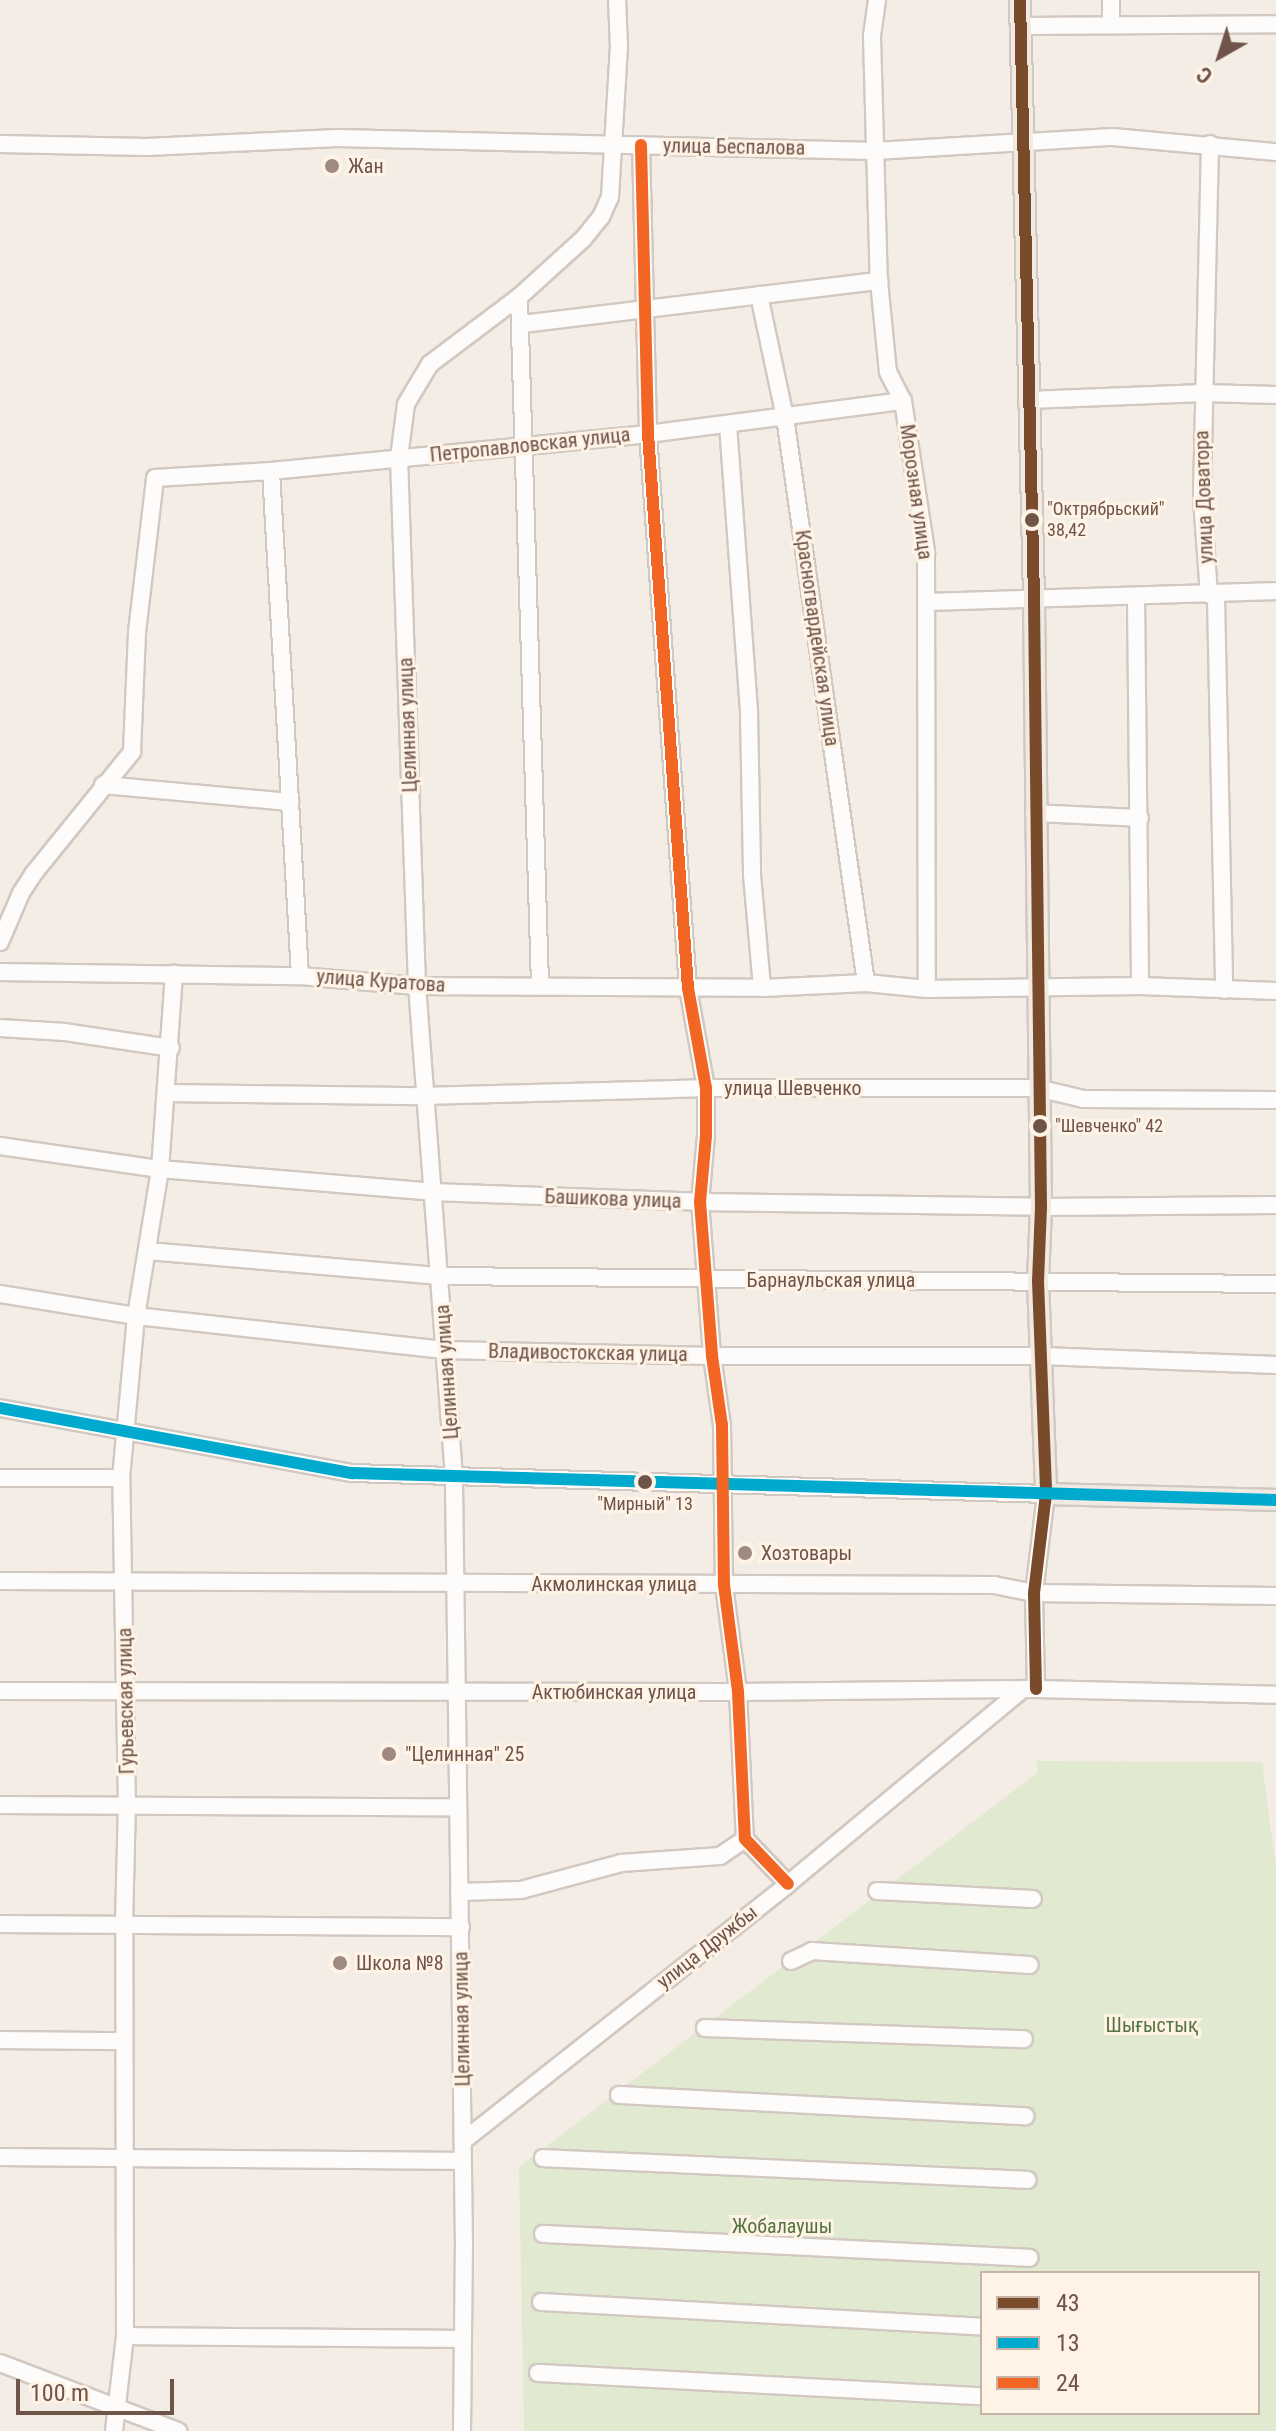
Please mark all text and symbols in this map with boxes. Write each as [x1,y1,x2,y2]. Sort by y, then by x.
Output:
north arrow [1180,16,1260,96]
text: С [1192,61,1217,89]
street label: улица Беспалова [663,134,805,160]
place label: Жан [348,154,384,178]
marker: Жан [323,157,341,175]
street label: Петропавловская улица [429,423,631,467]
street label: Морозная улица [895,423,937,561]
street label: улица Доватора [1190,430,1218,564]
place label: "Октрябрьский" 38,42 [1047,499,1165,542]
marker: "Октрябрьский" 38,42 [1024,512,1040,528]
street label: Красногвардейская улица [790,528,844,748]
street label: Целинная улица [394,657,422,793]
street label: улица Куратова [316,965,446,997]
street label: улица Шевченко [724,1076,862,1100]
place label: "Шевченко" 42 [1055,1115,1163,1137]
marker: "Шевченко" 42 [1032,1118,1048,1134]
street label: Башикова улица [544,1185,682,1213]
street label: Барнаульская улица [747,1268,915,1292]
street label: Целинная улица [430,1304,464,1440]
street label: Владивостокская улица [488,1339,688,1367]
marker: "Мирный" 13 [637,1474,653,1490]
place label: "Мирный" 13 [597,1493,693,1515]
place label: Хозтовары [761,1541,852,1565]
marker: Хозтовары [736,1544,754,1562]
street label: Акмолинская улица [531,1572,697,1596]
street label: Гурьевская улица [113,1627,139,1775]
street label: Актюбинская улица [532,1680,696,1704]
place label: "Целинная" 25 [405,1742,524,1766]
marker: "Целинная" 25 [380,1745,398,1763]
street label: улица Дружбы [652,1900,762,1994]
place label: Школа №8 [356,1951,444,1975]
street label: Целинная улица [449,1951,475,2087]
marker: Школа №8 [331,1954,349,1972]
park label: Шығыстық [1106,2013,1198,2037]
park label: Жобалаушы [732,2214,832,2238]
legend [980,2271,1260,2415]
text: 43 [1056,2289,1080,2317]
text: 13 [1056,2329,1080,2357]
scale bar [20,2363,178,2413]
text: 24 [1056,2369,1080,2397]
text: 100 m [30,2379,89,2407]

